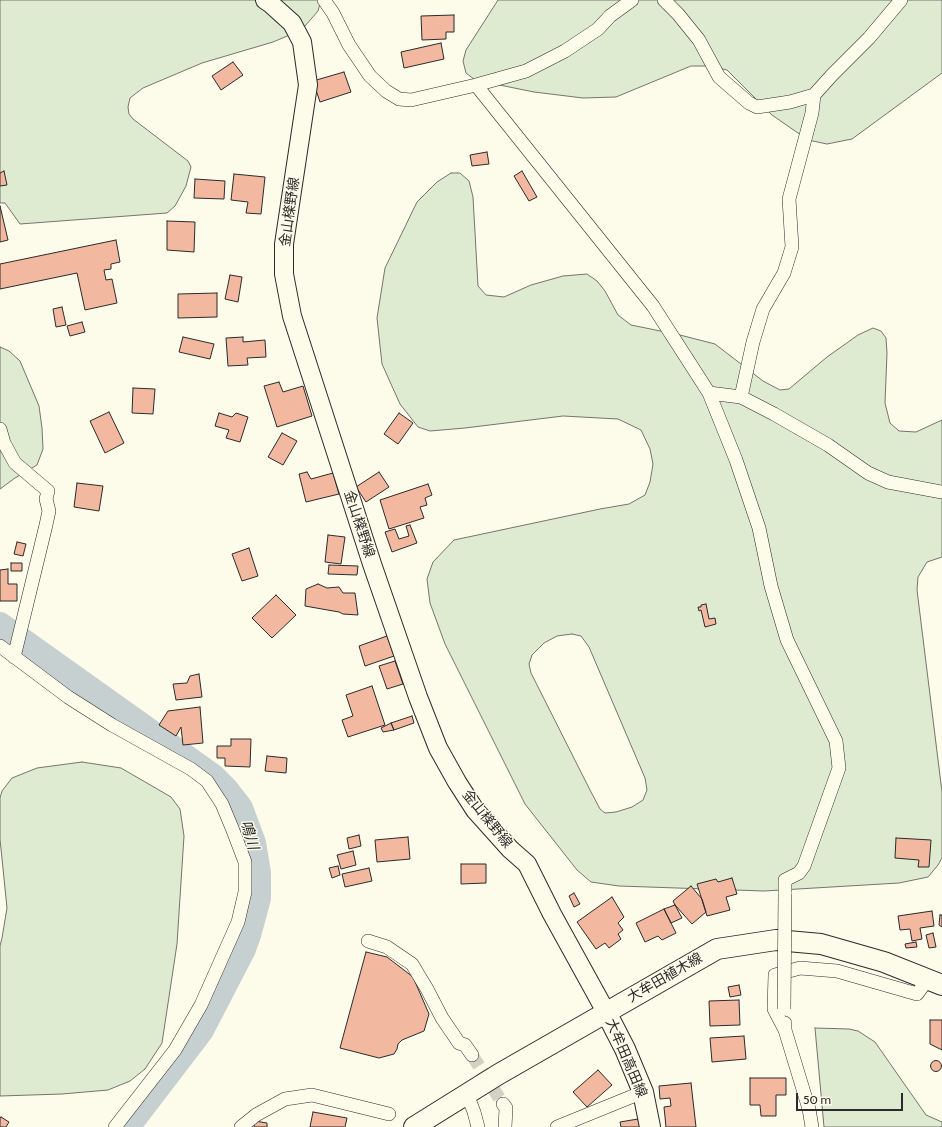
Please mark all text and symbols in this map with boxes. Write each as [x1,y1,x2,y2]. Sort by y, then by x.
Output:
street label: 金山檪野線 [277,176,303,248]
street label: 金山檪野線 [340,488,378,560]
street label: 金山檪野線 [458,787,516,851]
water label: 鳴川 [236,818,262,852]
street label: 大牟田植木線 [624,950,706,1006]
street label: 大牟田高田線 [602,1016,650,1100]
scale bar [798,1085,905,1111]
text: 50 m [803,1092,831,1107]

